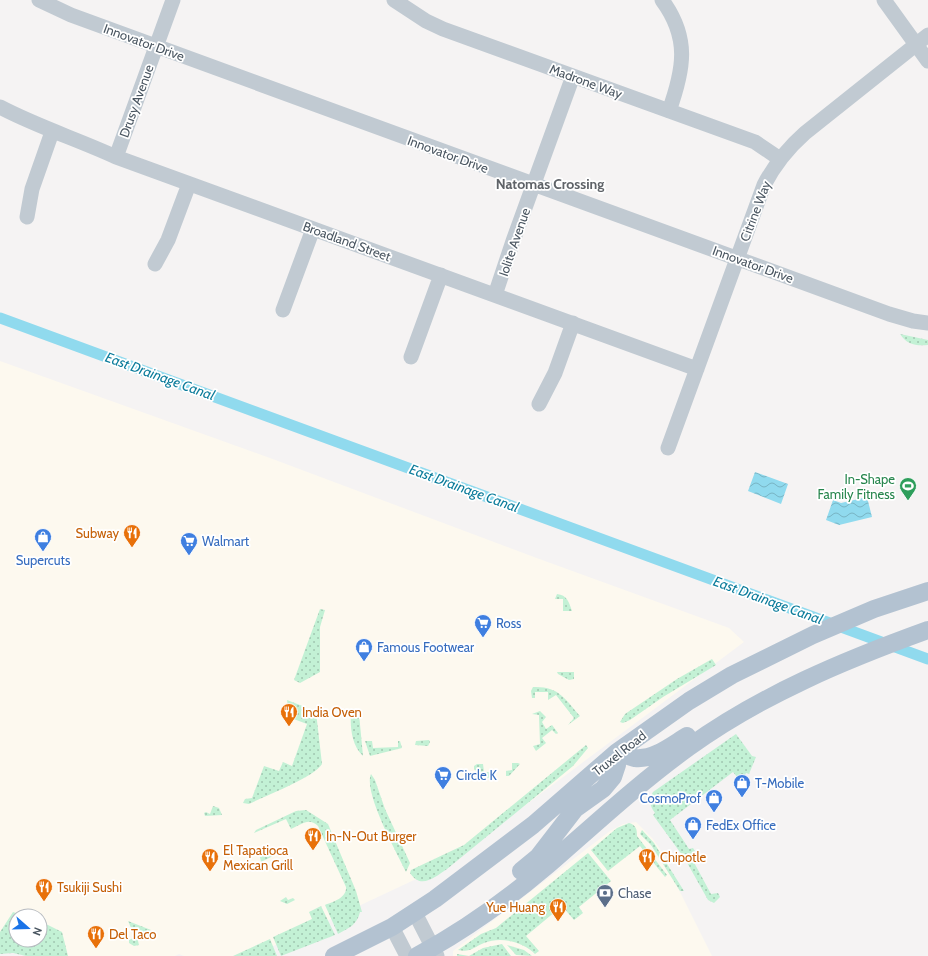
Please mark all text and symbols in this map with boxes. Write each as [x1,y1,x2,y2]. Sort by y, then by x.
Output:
street label: Innovator Drive [101,20,187,64]
street label: Madrone Way [547,60,625,102]
street label: Drusy Avenue [115,62,157,140]
street label: Innovator Drive [405,132,491,176]
district label: Natomas Crossing [496,175,604,193]
street label: Citrine Way [736,178,774,244]
street label: Iolite Avenue [495,205,533,278]
street label: Broadland Street [301,218,394,265]
street label: Innovator Drive [710,242,796,286]
water label: East Drainage Canal [103,348,218,404]
water label: East Drainage Canal [407,460,522,516]
place label: In-Shape Family Fitness [818,471,896,502]
sports icon: In-Shape Family Fitness [898,476,918,501]
restaurant icon: Subway [122,523,142,548]
place label: Subway [76,525,119,541]
shop icon: Supercuts [33,527,53,552]
supermarket icon: Walmart [179,531,199,556]
place label: Walmart [202,533,250,549]
place label: Supercuts [16,552,71,568]
water label: East Drainage Canal [711,572,826,628]
supermarket icon: Ross [473,613,493,638]
place label: Ross [496,615,522,631]
shop icon: Famous Footwear [354,637,374,662]
place label: Famous Footwear [377,639,475,655]
restaurant icon: India Oven [279,702,299,727]
place label: India Oven [302,704,362,720]
street label: Truxel Road [589,727,649,779]
supermarket icon: Circle K [433,765,453,790]
place label: Circle K [456,767,498,783]
shop icon: T-Mobile [732,773,752,798]
place label: T-Mobile [755,775,804,791]
shop icon: CosmoProf [704,788,724,813]
place label: CosmoProf [640,790,702,806]
shop icon: FedEx Office [683,815,703,840]
place label: FedEx Office [706,817,776,833]
restaurant icon: In-N-Out Burger [303,826,323,851]
place label: In-N-Out Burger [326,828,417,844]
place label: El Tapatioca Mexican Grill [223,842,293,873]
restaurant icon: El Tapatioca Mexican Grill [200,847,220,872]
restaurant icon: Chipotle [637,847,657,872]
place label: Chipotle [660,849,706,865]
restaurant icon: Tsukiji Sushi [34,877,54,902]
place label: Tsukiji Sushi [57,879,122,896]
bank icon: Chase [595,883,615,908]
place label: Chase [618,885,652,901]
restaurant icon: Yue Huang [548,897,568,922]
place label: Yue Huang [485,899,546,915]
north arrow [8,908,48,948]
restaurant icon: Del Taco [86,924,106,949]
text: N [29,925,45,937]
place label: Del Taco [109,926,156,942]

